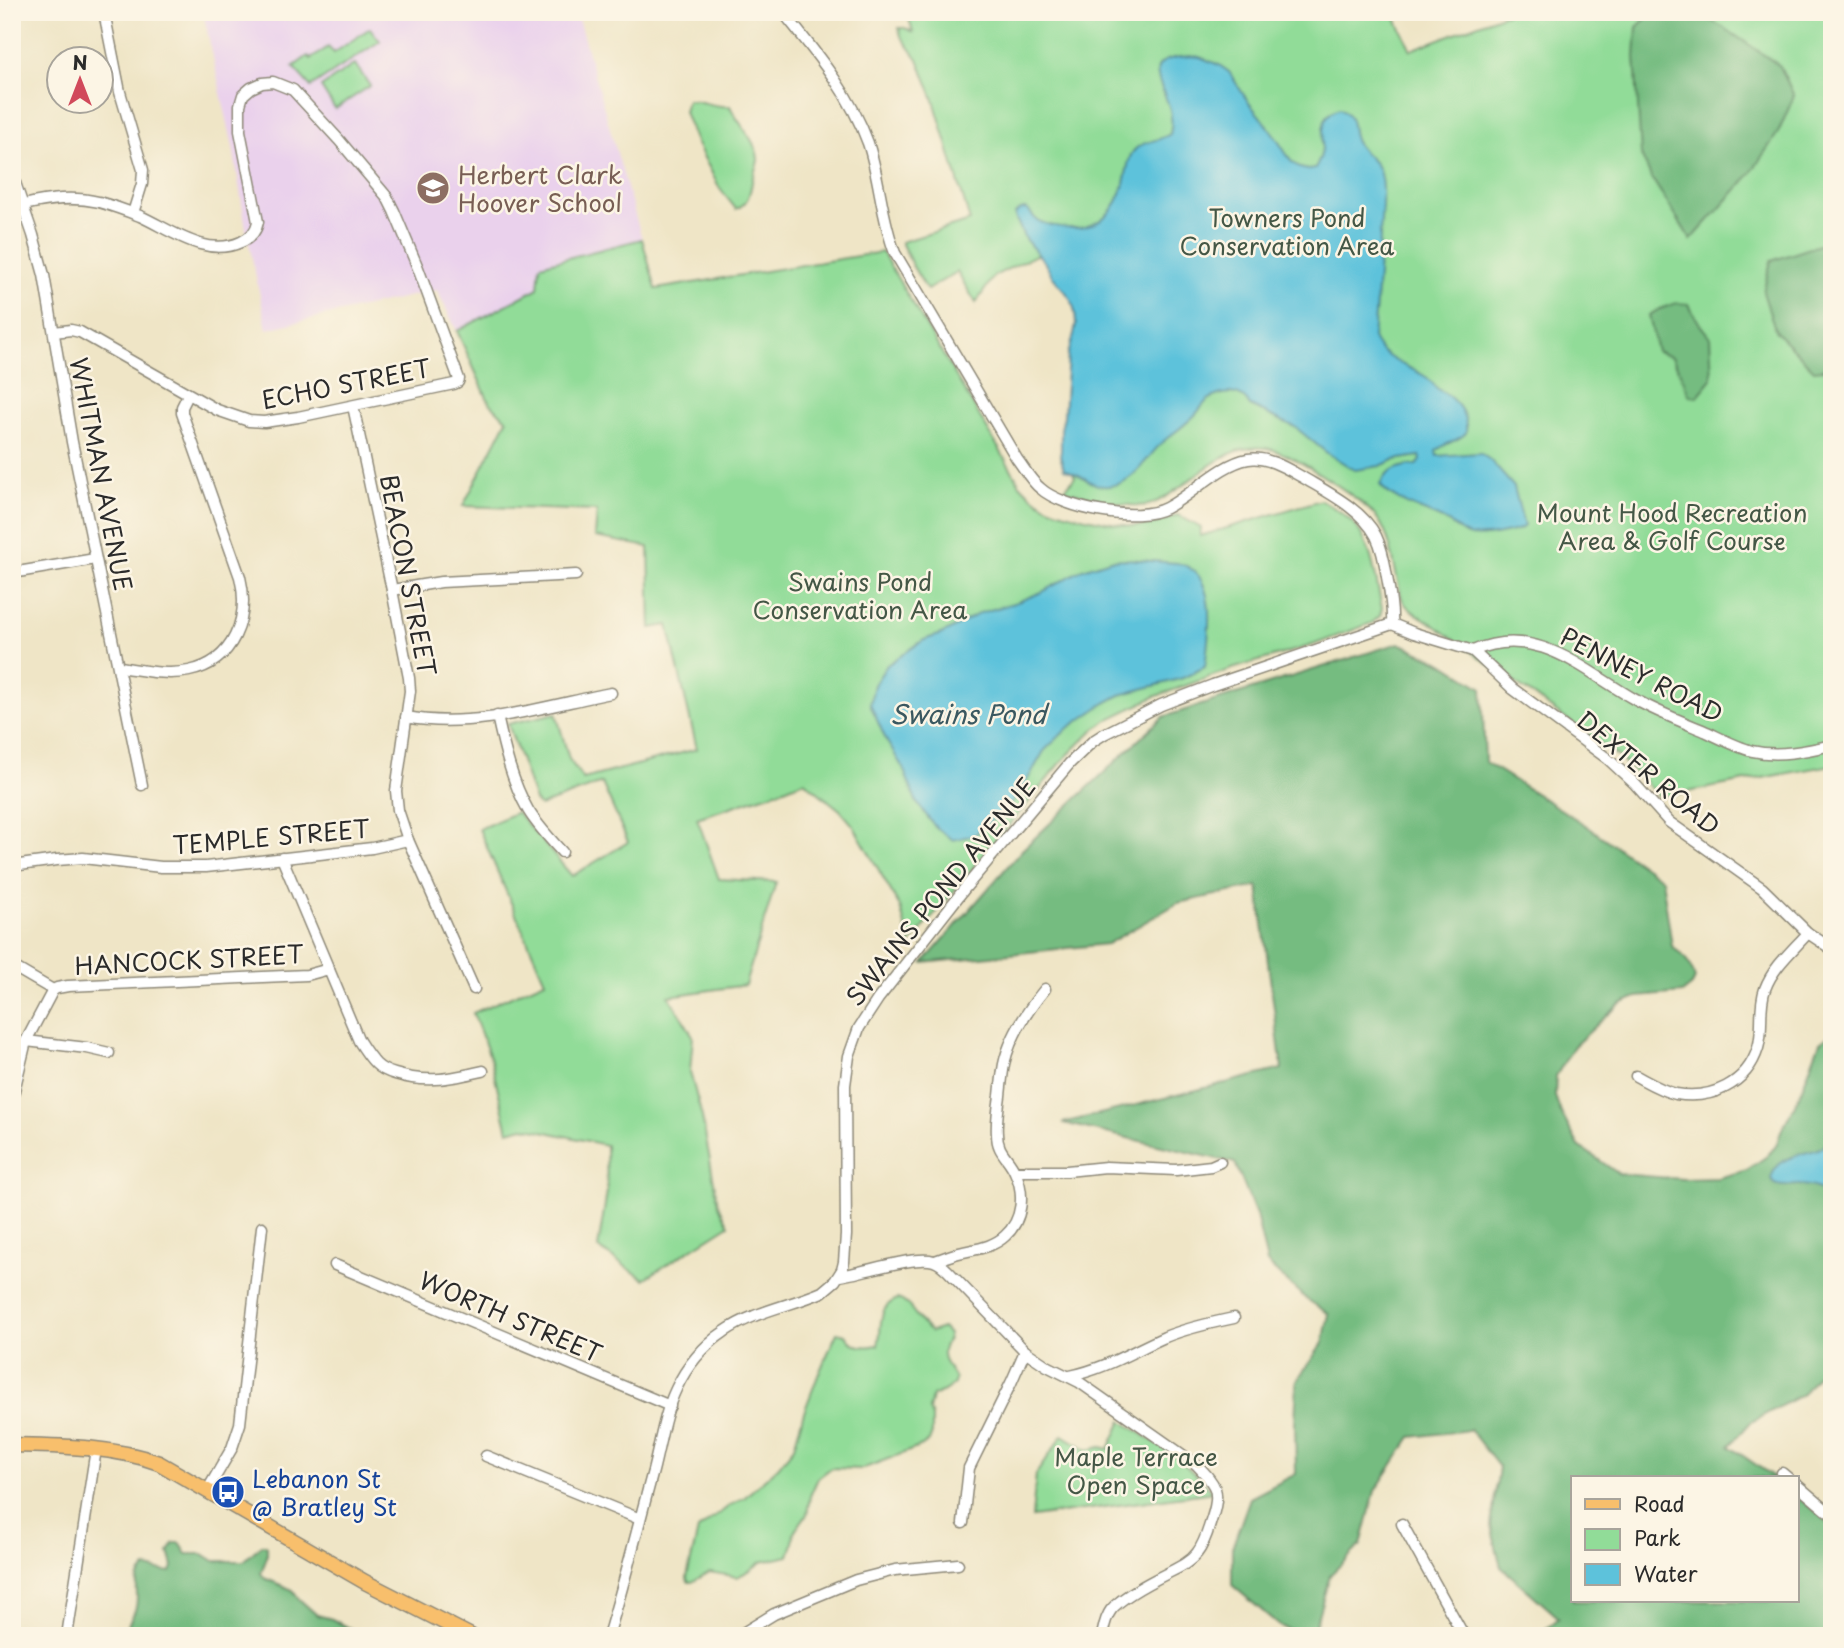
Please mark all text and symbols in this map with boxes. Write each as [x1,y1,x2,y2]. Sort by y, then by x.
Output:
north arrow [46,46,116,116]
text: N [72,48,88,76]
place label: Herbert Clark Hoover School [458,156,622,220]
school or university icon: Herbert Clark Hoover School [414,169,452,207]
park label: Towners Pond Conservation Area [1180,199,1394,263]
street label: ECHO STREET [259,349,434,417]
street label: WHITMAN AVENUE [62,354,142,594]
street label: BEACON STREET [372,471,446,679]
park label: Mount Hood Recreation Area & Golf Course [1537,494,1807,558]
park label: Swains Pond Conservation Area [753,563,967,627]
street label: PENNEY ROAD [1554,617,1730,731]
water label: Swains Pond [890,694,1051,733]
street label: DEXTER ROAD [1570,701,1728,843]
street label: SWAINS POND AVENUE [836,769,1044,1013]
street label: TEMPLE STREET [171,809,372,863]
street label: HANCOCK STREET [74,935,305,983]
street label: WORTH STREET [414,1261,608,1371]
park label: Maple Terrace Open Space [1054,1438,1218,1502]
place label: Lebanon St @ Bratley St [252,1460,397,1524]
bus stop icon: Lebanon St @ Bratley St [209,1473,247,1511]
legend [1571,1476,1798,1602]
text: Road [1634,1487,1685,1519]
text: Park [1634,1521,1681,1553]
text: Water [1634,1557,1698,1589]

